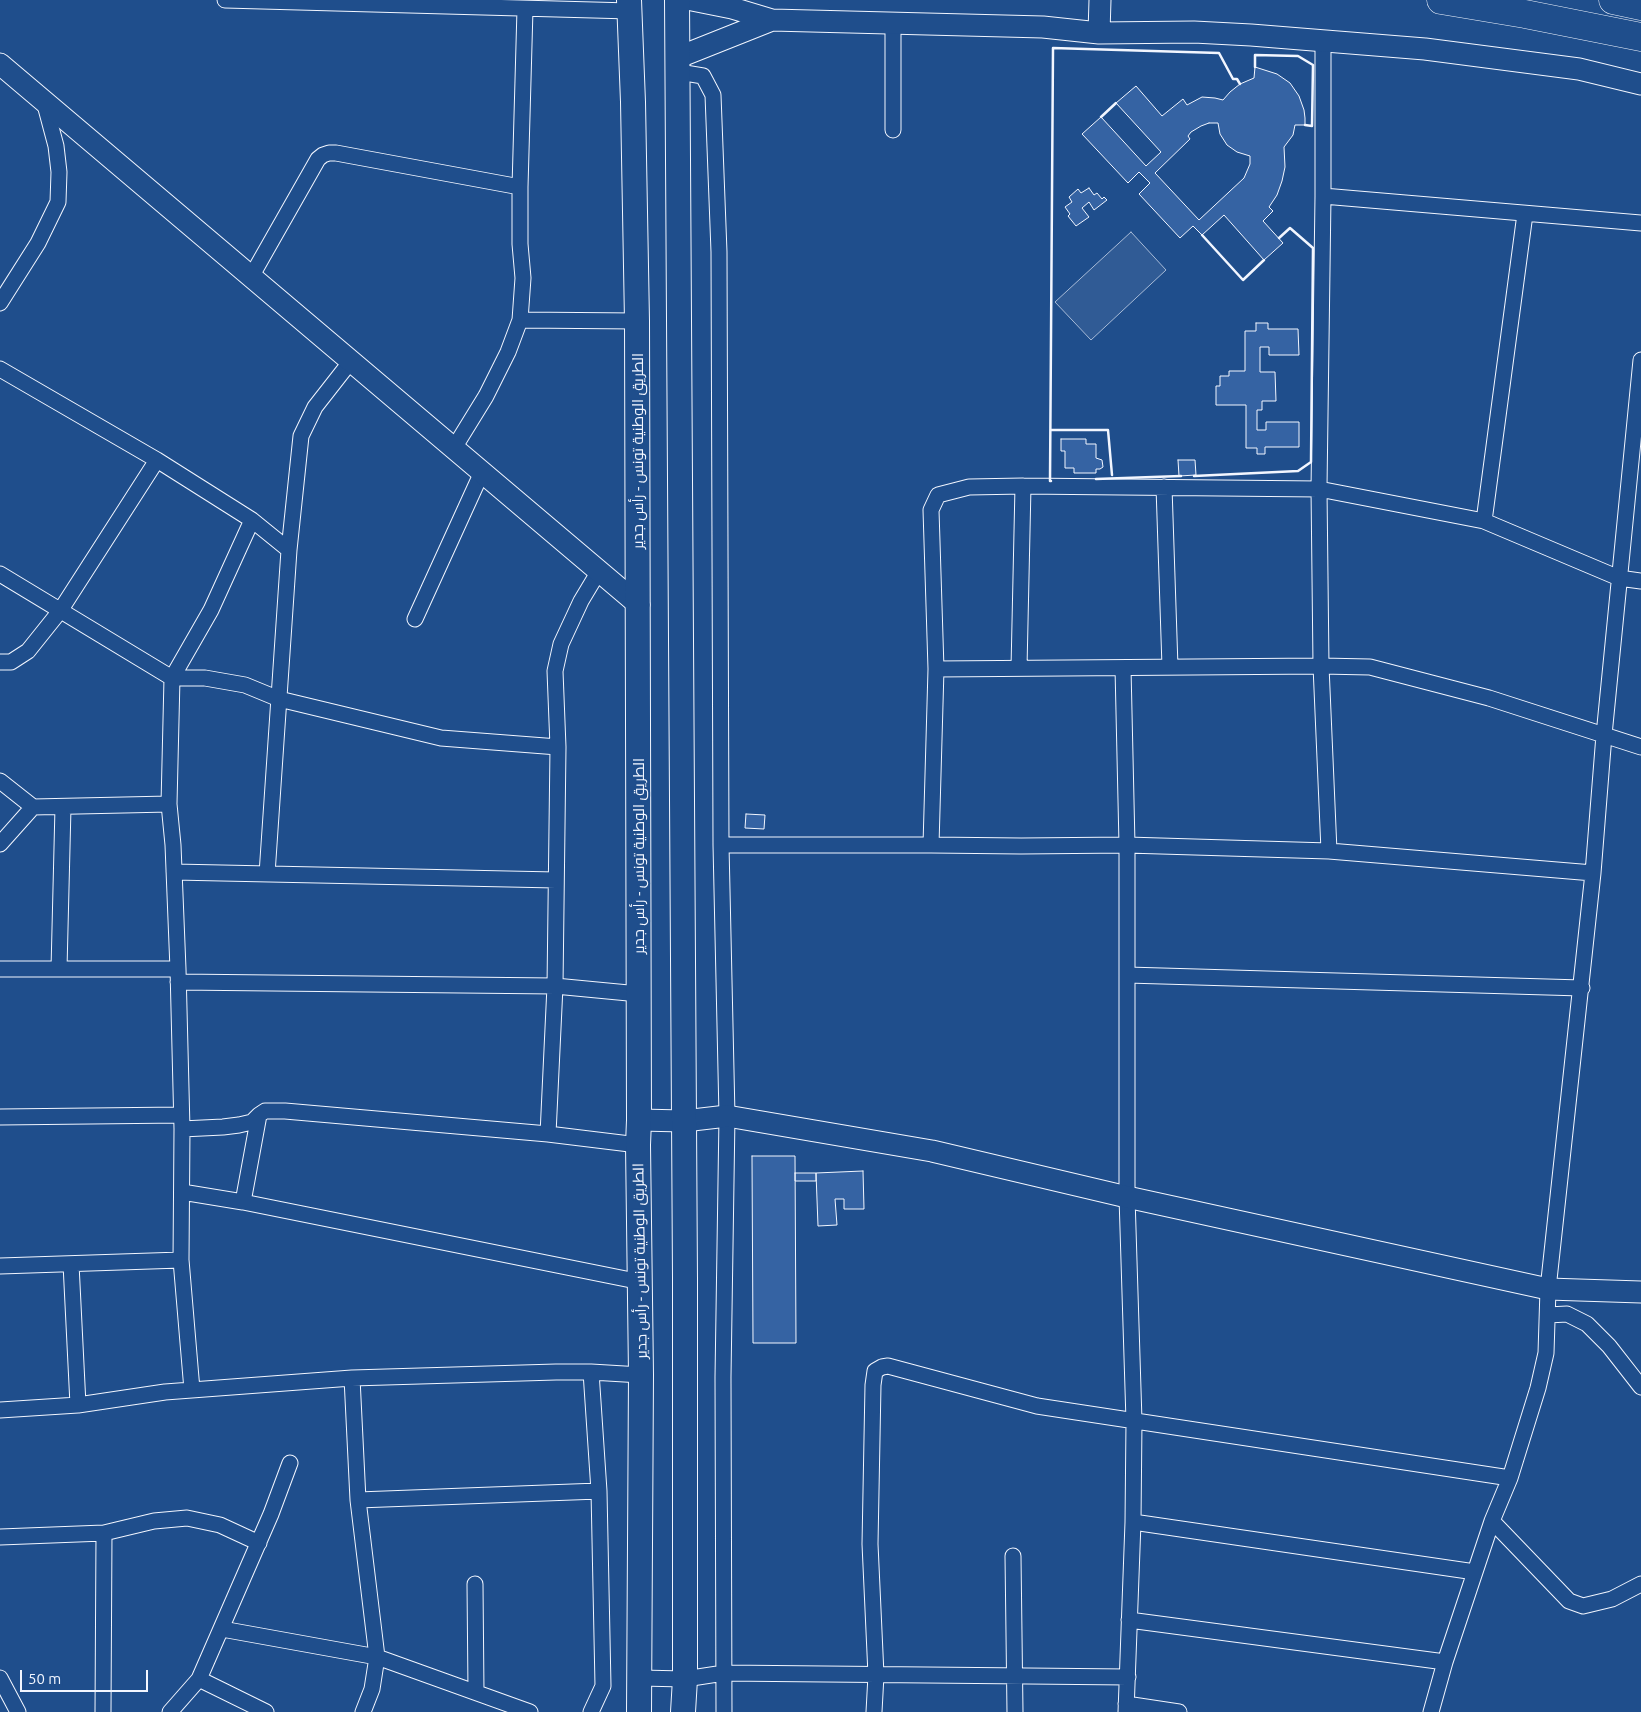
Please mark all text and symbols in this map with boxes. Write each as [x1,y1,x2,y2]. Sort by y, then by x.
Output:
street label: الطريق الوطنية تونس - رأس جدير [629,353,647,549]
street label: الطريق الوطنية تونس - رأس جدير [630,758,648,954]
street label: الطريق الوطنية تونس - رأس جدير [629,1163,651,1359]
scale bar [22,1660,150,1692]
text: 50 m [28,1670,61,1687]

